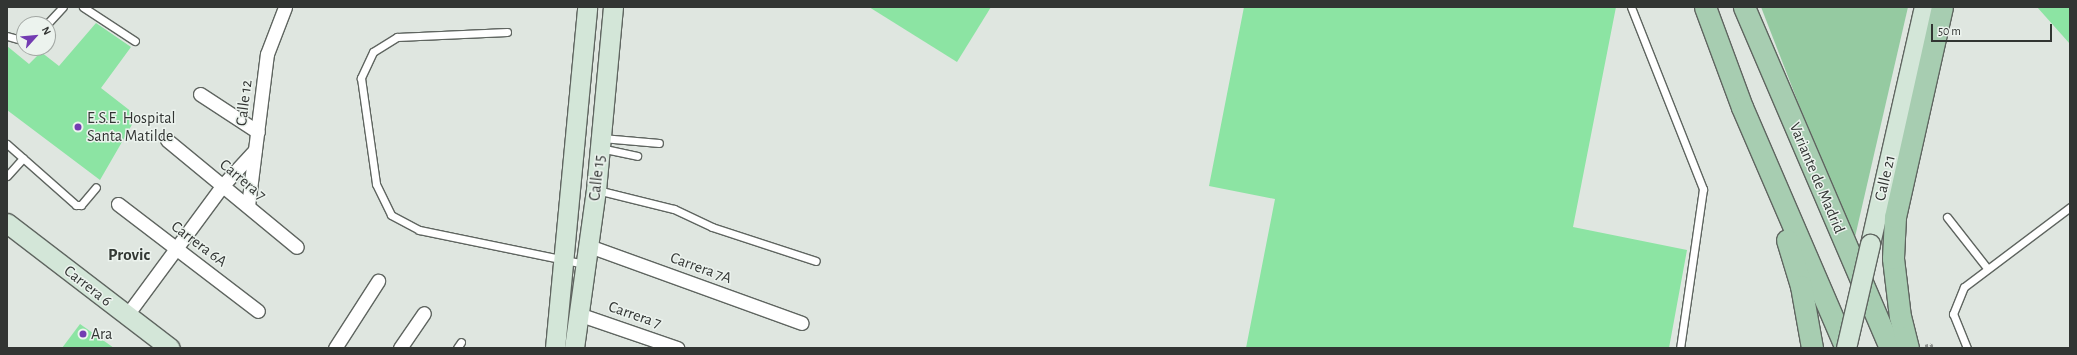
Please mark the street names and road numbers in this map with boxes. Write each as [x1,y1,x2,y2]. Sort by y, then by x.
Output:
street label: Calle 12 [232,79,256,127]
street label: Variante de Madrid [1785,120,1849,236]
street label: Calle 21 [1870,153,1900,203]
street label: Calle 15 [585,154,609,202]
street label: Carrera 7 [216,155,270,205]
street label: Carrera 6A [167,217,231,271]
street label: Carrera 7A [668,248,734,288]
street label: Carrera 6 [60,261,116,311]
street label: Carrera 7 [606,297,664,333]

